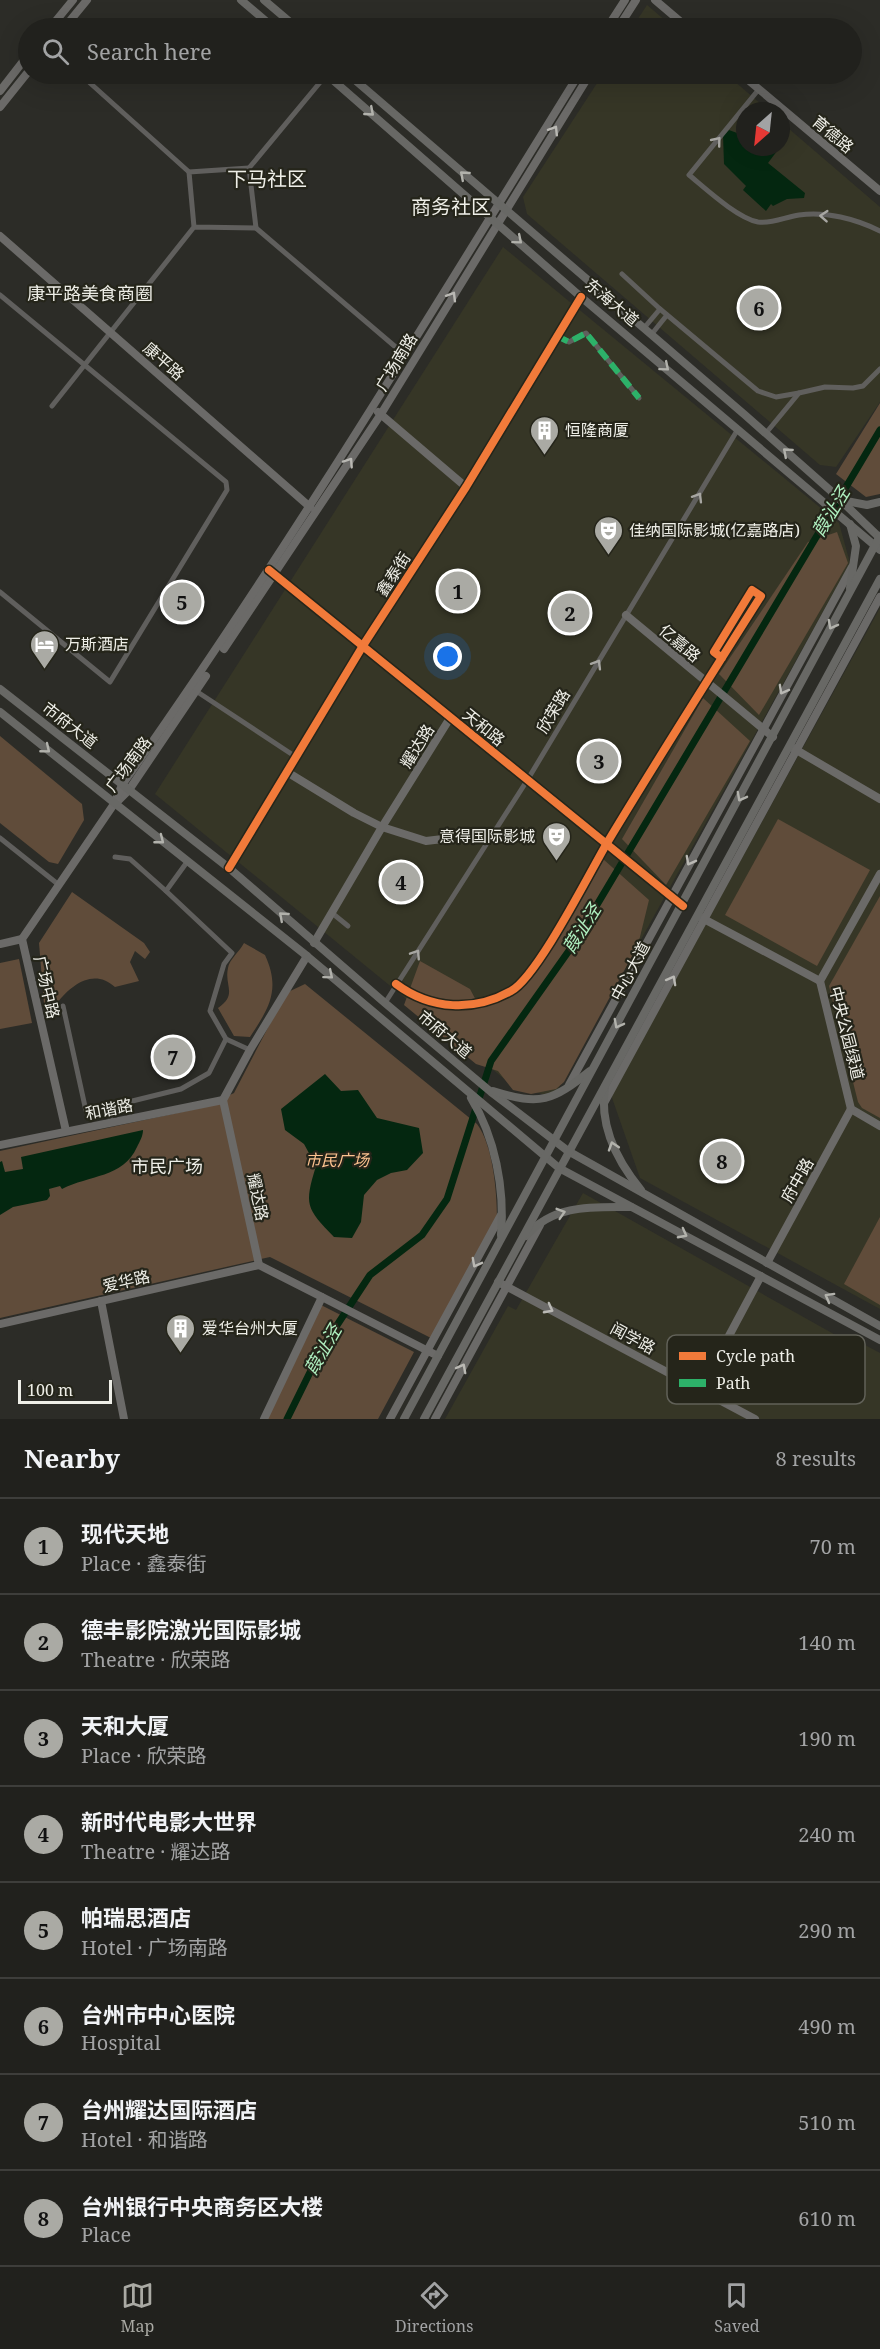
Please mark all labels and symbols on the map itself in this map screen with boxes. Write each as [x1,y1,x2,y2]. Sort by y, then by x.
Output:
north arrow [736,102,790,156]
one-way arrow [363,105,374,116]
street label: 育德路 [808,110,858,158]
one-way arrow [547,126,559,136]
one-way arrow [709,137,720,148]
district label: 下马社区 [227,165,307,192]
one-way arrow [460,171,471,182]
district label: 商务社区 [411,193,491,220]
one-way arrow [820,210,829,223]
one-way arrow [511,233,522,244]
street label: 东海大道 [580,273,644,331]
district label: 康平路美食商圈 [27,281,153,305]
pin: 6 [740,286,778,330]
one-way arrow [445,292,456,303]
street label: 广场南路 [370,329,422,395]
street label: 康平路 [139,337,189,385]
one-way arrow [658,360,669,371]
building icon: 恒隆商厦 [528,414,560,456]
place label: 恒隆商厦 [565,419,629,441]
one-way arrow [784,448,794,459]
one-way arrow [342,457,353,468]
water label: 葭沚泾 [806,480,855,541]
one-way arrow [690,493,702,503]
theatre icon: 佳纳国际影城(亿嘉路店) [592,514,624,556]
place label: 佳纳国际影城(亿嘉路店) [629,519,800,541]
street label: 鑫泰街 [371,548,415,600]
pin: 1 [438,568,478,614]
pin: 5 [162,580,201,624]
pin: 2 [550,590,590,636]
street label: 亿嘉路 [655,619,705,667]
one-way arrow [828,619,839,629]
hotel icon: 万斯酒店 [28,628,60,670]
place label: 万斯酒店 [65,633,129,655]
your location [433,642,462,671]
one-way arrow [589,660,601,670]
one-way arrow [779,683,790,694]
street label: 欣荣路 [531,685,575,737]
street label: 市府大道 [38,697,102,753]
street label: 天和路 [458,703,510,751]
street label: 耀达路 [395,720,439,772]
street label: 广场南路 [100,732,156,796]
pin: 3 [580,738,618,783]
one-way arrow [39,741,50,752]
one-way arrow [736,791,748,802]
theatre icon: 意得国际影城 [540,820,572,862]
place label: 意得国际影城 [439,825,535,847]
one-way arrow [153,833,164,844]
one-way arrow [686,855,697,865]
pin: 4 [382,860,420,904]
water label: 葭沚泾 [557,898,607,958]
one-way arrow [279,912,290,923]
street label: 中心大道 [605,938,655,1004]
one-way arrow [408,950,420,960]
street label: 广场中路 [29,953,65,1021]
one-way arrow [322,968,333,979]
one-way arrow [665,975,676,986]
street label: 中央公园绿道 [825,984,869,1082]
street label: 市府大道 [413,1005,477,1063]
one-way arrow [614,1018,625,1028]
pin: 7 [154,1034,192,1080]
street label: 和谐路 [83,1094,135,1124]
pin: 8 [702,1138,742,1184]
one-way arrow [608,1141,620,1152]
park label: 市民广场 [305,1149,371,1171]
district label: 市民广场 [131,1154,203,1178]
street label: 府中路 [776,1154,818,1206]
street label: 耀达路 [242,1171,274,1223]
one-way arrow [555,1208,566,1220]
one-way arrow [677,1227,687,1238]
one-way arrow [472,1256,483,1267]
street label: 爱华路 [100,1265,152,1297]
one-way arrow [825,1293,835,1305]
one-way arrow [543,1302,553,1313]
building icon: 爱华台州大厦 [165,1312,197,1354]
place label: 爱华台州大厦 [202,1317,298,1339]
street label: 闻学路 [607,1317,659,1359]
water label: 葭沚泾 [298,1318,347,1379]
legend [667,1335,865,1404]
text: Cycle path [716,1345,795,1367]
one-way arrow [455,1363,466,1374]
text: Path [716,1372,750,1394]
scale bar [18,1377,112,1404]

